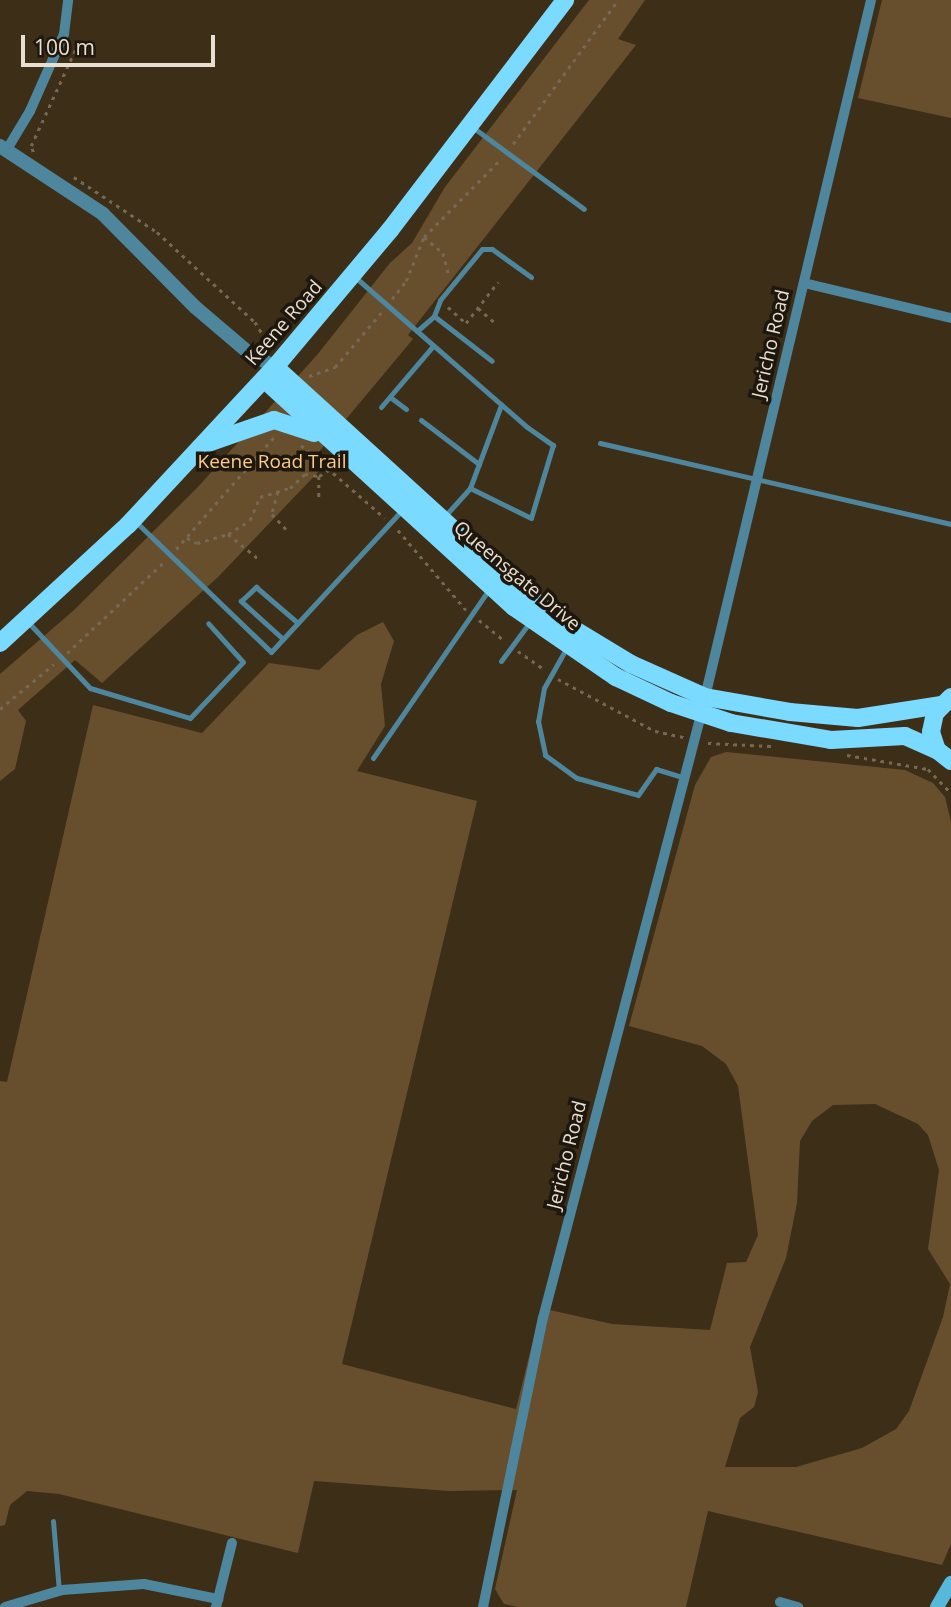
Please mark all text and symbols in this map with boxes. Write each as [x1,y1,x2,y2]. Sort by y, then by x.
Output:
scale bar [24,21,219,65]
text: 100 m [34,33,95,61]
street label: Keene Road [241,276,327,370]
street label: Jericho Road [747,287,795,401]
park label: Keene Road Trail [198,451,346,473]
street label: Queensgate Drive [449,516,585,636]
street label: Jericho Road [543,1098,591,1212]

